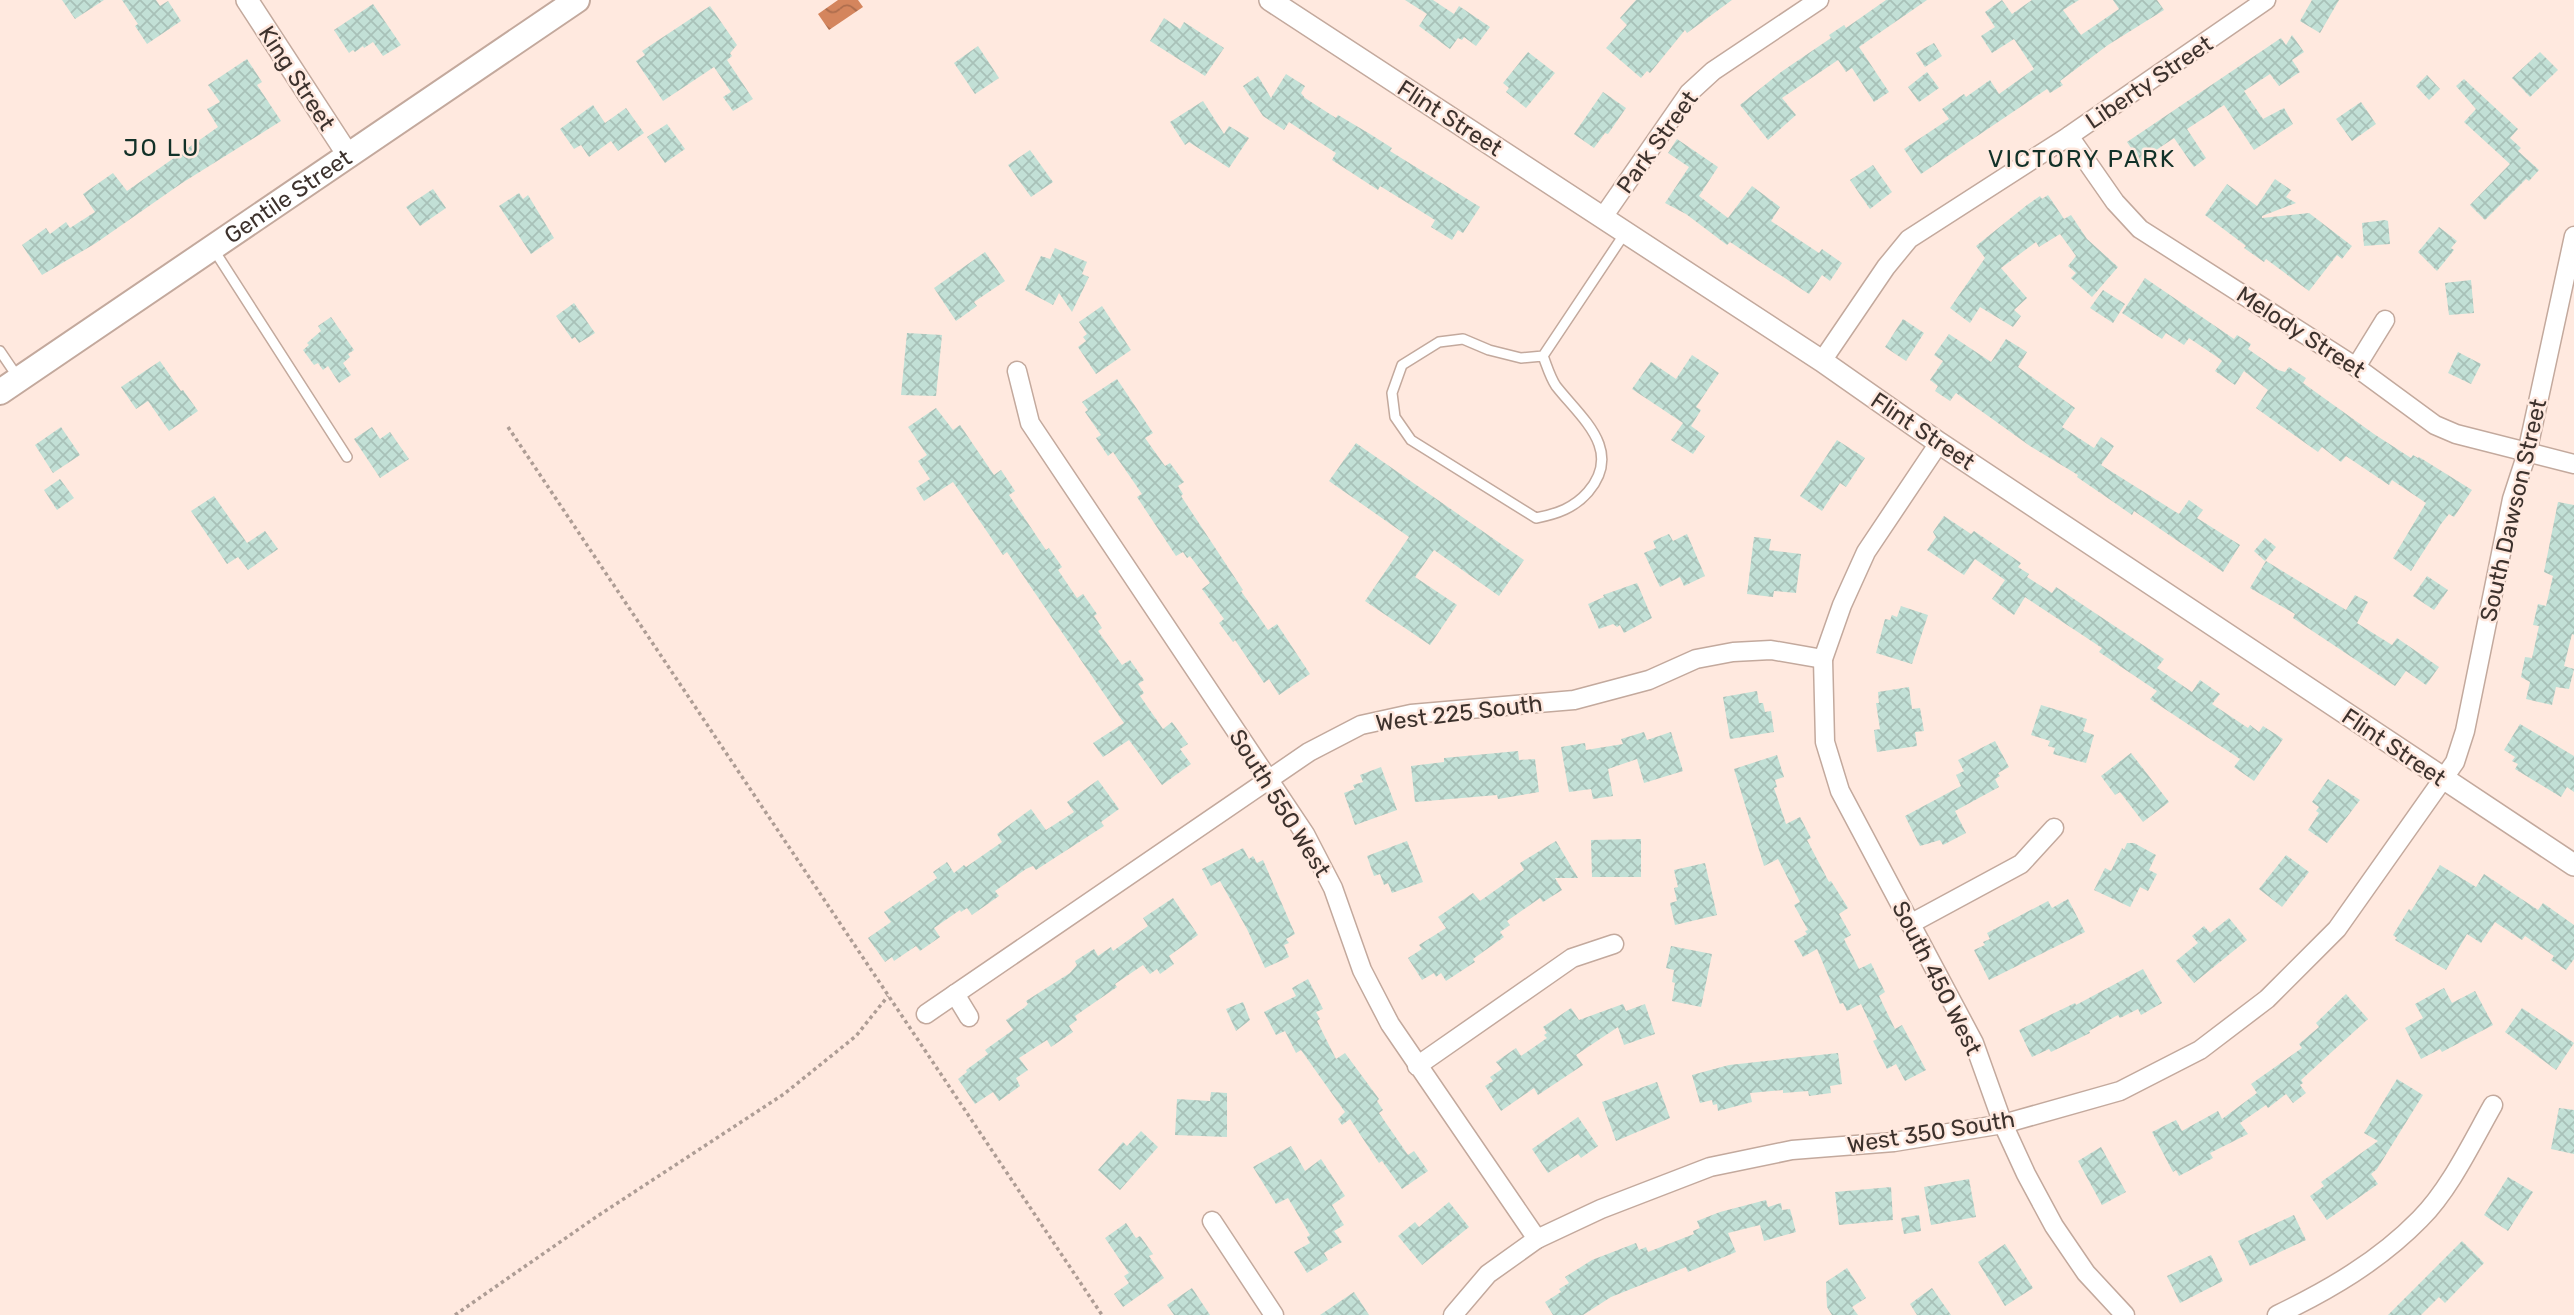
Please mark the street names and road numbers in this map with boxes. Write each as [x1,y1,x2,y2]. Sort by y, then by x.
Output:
street label: King Street [253,20,341,136]
street label: Liberty Street [2080,29,2218,135]
street label: Flint Street [1392,74,1508,162]
street label: Park Street [1610,85,1704,199]
street label: Gentile Street [219,143,357,249]
street label: Melody Street [2231,280,2371,384]
street label: Flint Street [1866,386,1980,476]
street label: South Dawson Street [2474,396,2552,624]
street label: West 225 South [1374,689,1544,737]
street label: Flint Street [2337,702,2451,792]
street label: South 550 West [1223,724,1337,882]
street label: South 450 West [1886,896,1988,1060]
street label: West 350 South [1845,1105,2017,1159]

